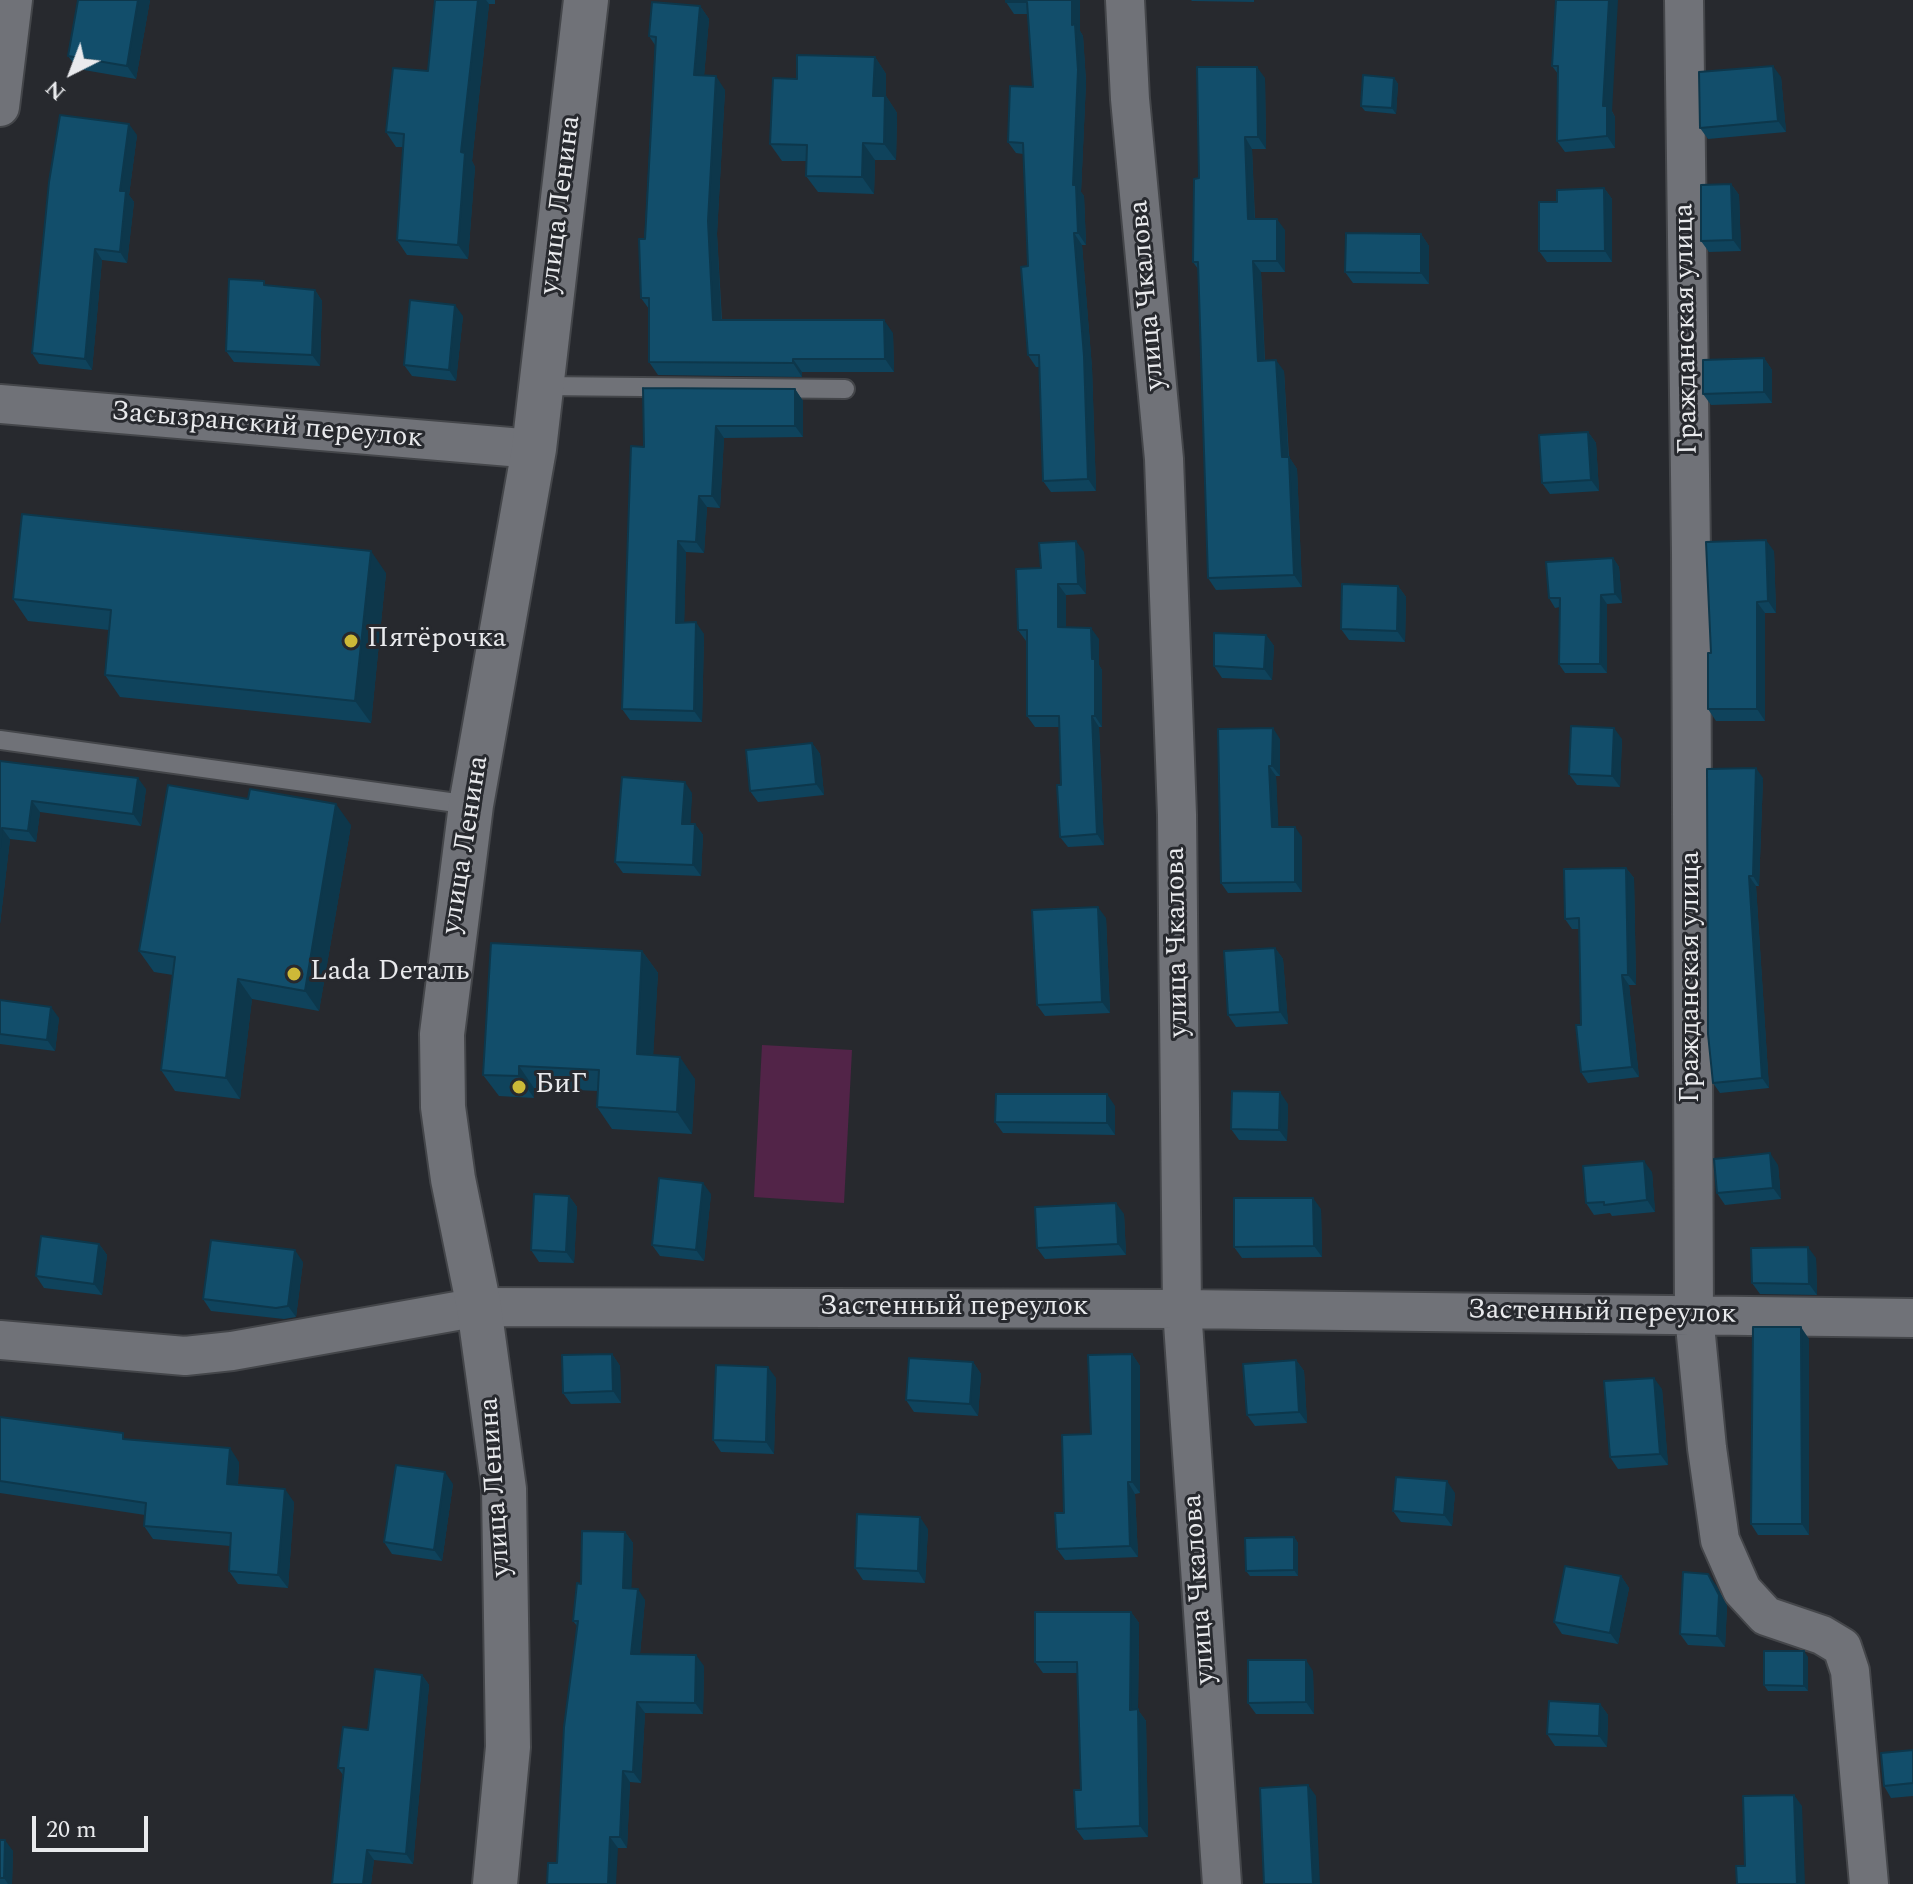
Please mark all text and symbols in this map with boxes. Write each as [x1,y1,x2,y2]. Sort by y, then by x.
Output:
north arrow [32,32,112,112]
text: N [38,72,73,108]
street label: улица Ленина [534,114,590,296]
street label: улица Чкалова [1124,199,1174,391]
street label: Гражданская улица [1669,203,1707,455]
street label: Засызранский переулок [110,397,424,457]
place label: Пятёрочка [367,624,506,658]
marker: Пятёрочка [342,632,360,650]
street label: улица Ленина [436,754,498,936]
street label: улица Чкалова [1161,846,1197,1038]
street label: Гражданская улица [1676,851,1710,1103]
place label: Lada Dеталь [310,957,469,991]
marker: Lada Dеталь [285,965,303,983]
place label: БиГ [535,1070,587,1104]
marker: БиГ [510,1078,528,1096]
street label: Застенный переулок [820,1292,1088,1326]
street label: Застенный переулок [1467,1295,1737,1333]
street label: улица Ленина [474,1396,520,1578]
street label: улица Чкалова [1178,1493,1224,1685]
scale bar [36,1800,152,1850]
text: 20 m [46,1812,97,1848]

